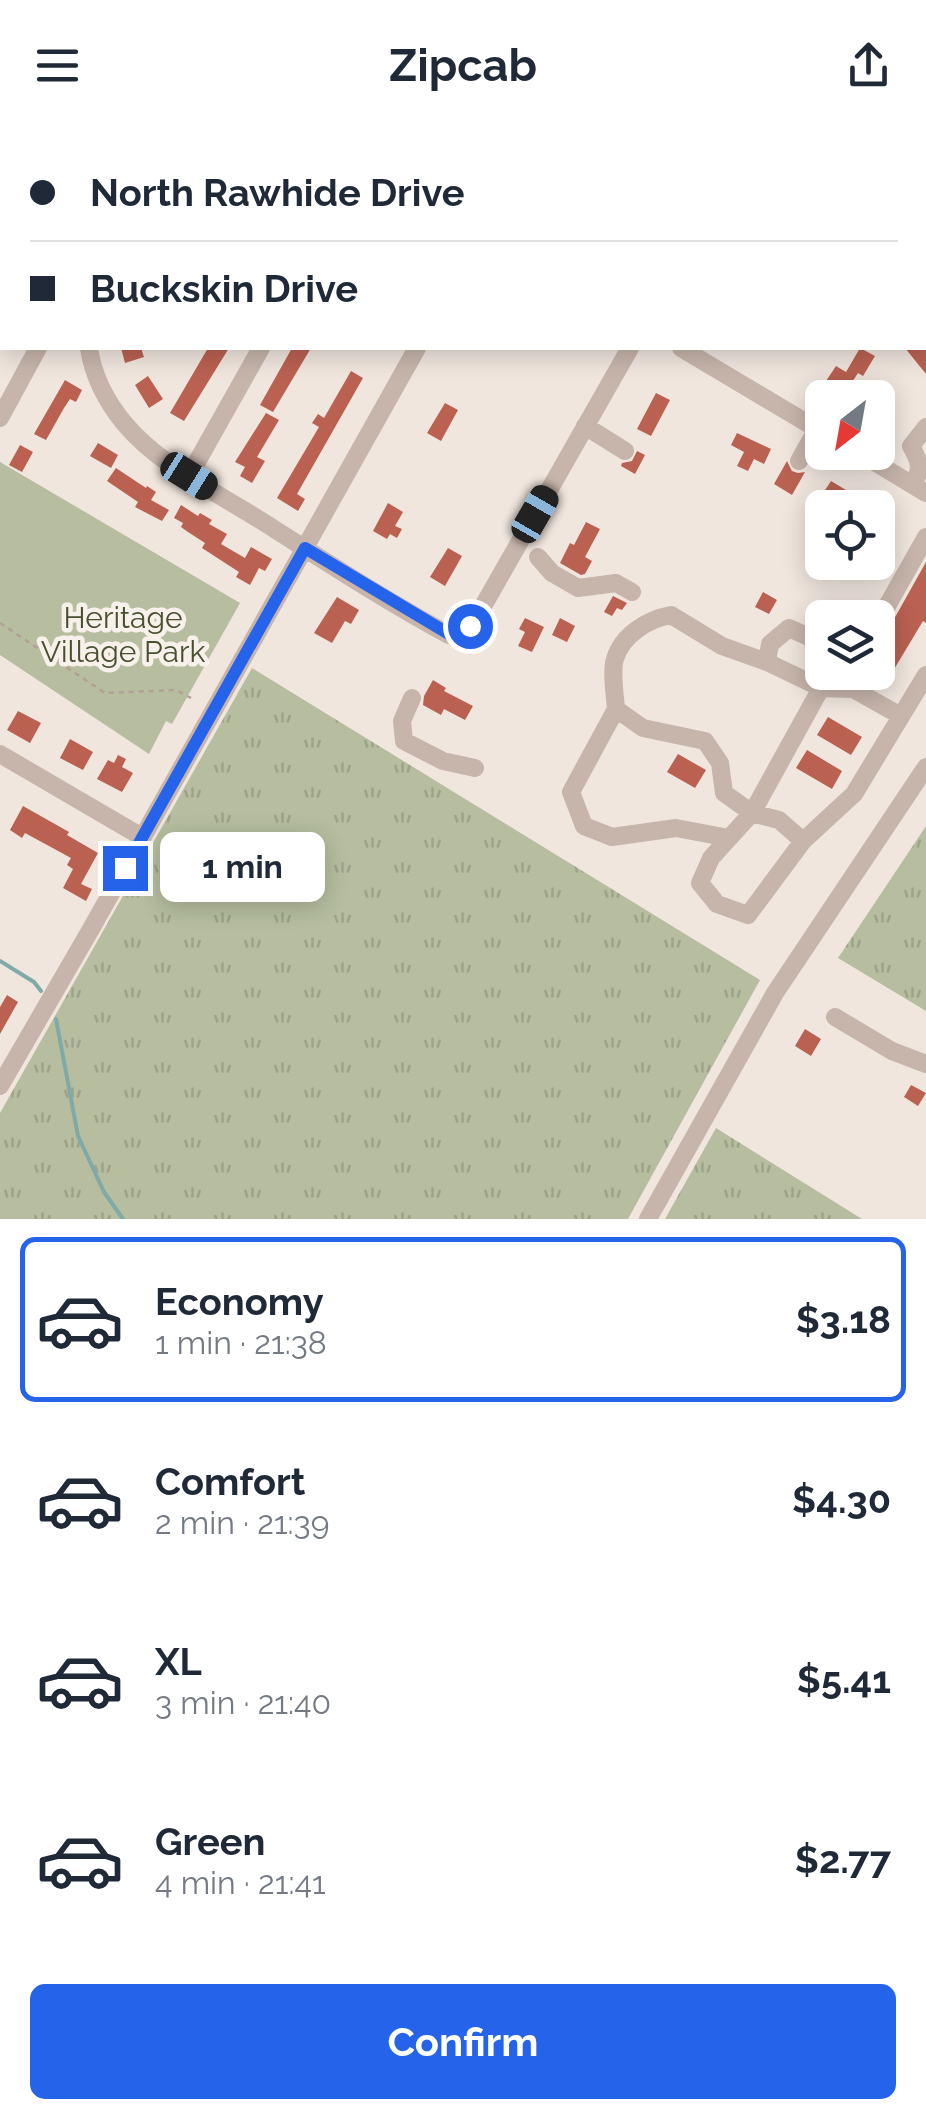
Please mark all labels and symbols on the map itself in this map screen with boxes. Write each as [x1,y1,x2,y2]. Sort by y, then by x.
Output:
north arrow [805,380,895,470]
car [156,447,222,505]
car [507,481,563,547]
park label: Heritage Village Park [41,600,205,669]
route start [448,604,493,649]
callout: 1 min [160,833,325,903]
route end [103,846,148,891]

